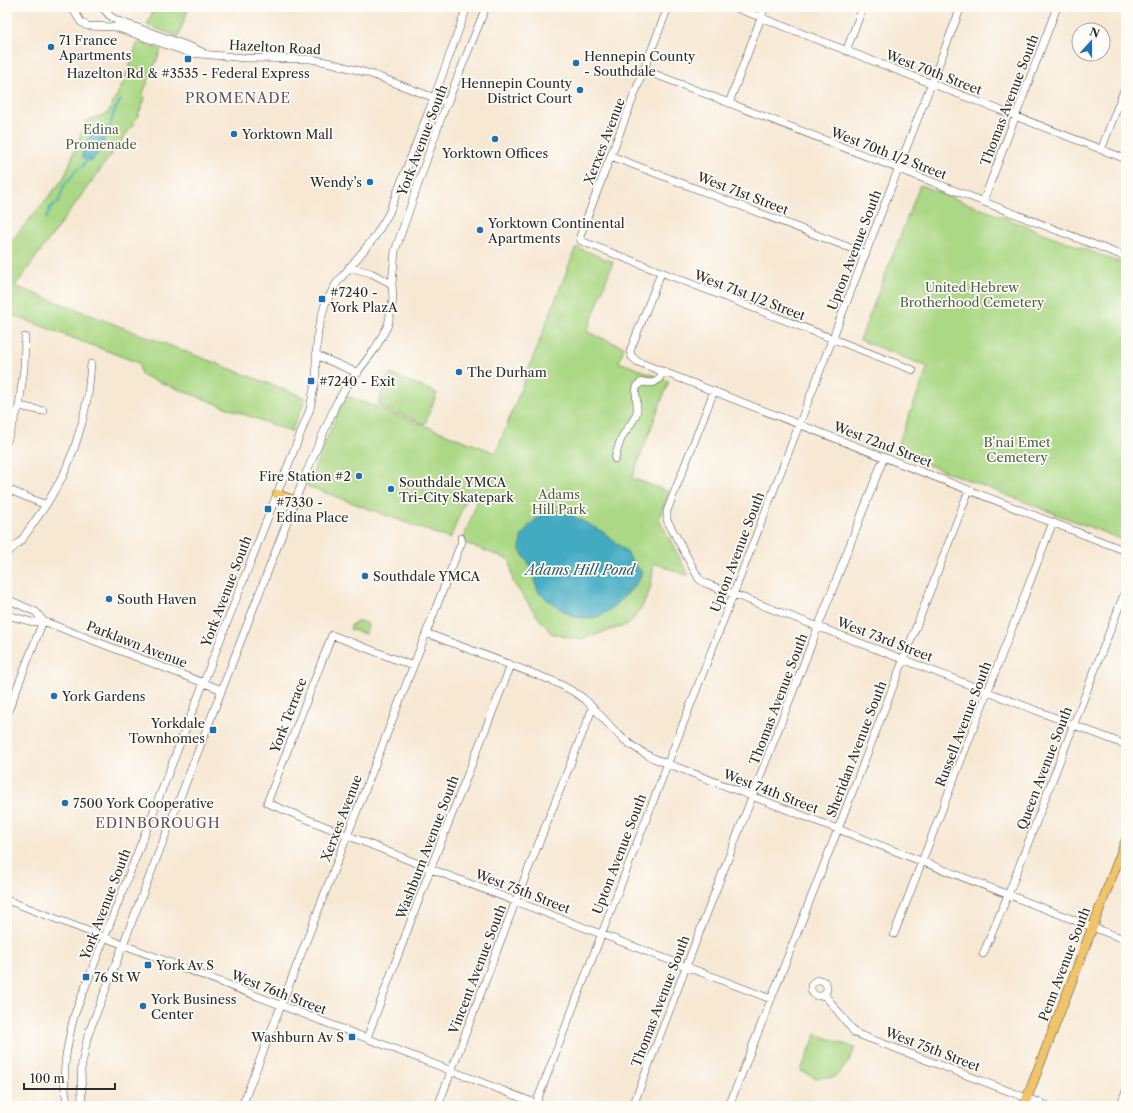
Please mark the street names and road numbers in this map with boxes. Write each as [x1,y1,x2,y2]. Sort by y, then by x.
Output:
street label: Thomas Avenue South [977,32,1041,168]
street label: Hazelton Road [229,37,321,57]
street label: West 70th Street [883,46,985,98]
street label: York Avenue South [393,82,451,199]
street label: Xerxes Avenue [580,95,628,188]
street label: West 70th 1/2 Street [828,123,950,183]
street label: West 71st Street [694,168,791,218]
street label: Upton Avenue South [824,188,884,312]
street label: West 71st 1/2 Street [691,266,808,324]
street label: West 72nd Street [831,417,935,470]
street label: Upton Avenue South [707,490,767,614]
street label: York Avenue South [197,533,255,650]
street label: West 73rd Street [834,613,935,665]
street label: Parklawn Avenue [84,617,190,671]
street label: Thomas Avenue South [746,631,810,767]
street label: Russell Avenue South [932,659,994,789]
street label: York Terrace [266,675,310,756]
street label: Sheridan Avenue South [823,679,889,819]
street label: Queen Avenue South [1013,704,1075,832]
street label: West 74th Street [720,765,821,817]
street label: Xerxes Avenue [317,772,365,865]
street label: Washburn Avenue South [392,773,462,922]
street label: Upton Avenue South [589,792,649,916]
street label: York Avenue South [76,846,134,963]
street label: West 75th Street [472,865,573,917]
street label: Vincent Avenue South [445,902,509,1037]
street label: Penn Avenue South [1035,905,1093,1023]
street label: Thomas Avenue South [628,933,692,1069]
street label: West 76th Street [228,966,329,1018]
street label: West 75th Street [882,1023,983,1075]

